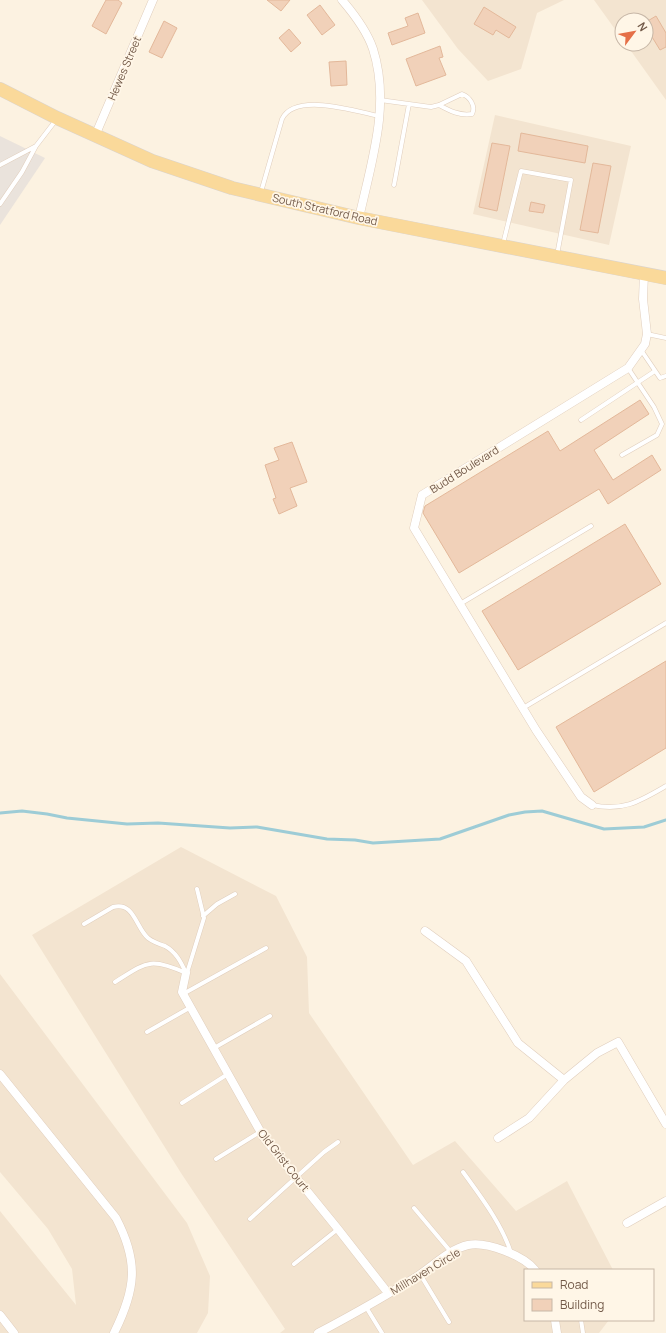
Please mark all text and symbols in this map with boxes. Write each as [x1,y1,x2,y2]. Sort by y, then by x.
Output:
north arrow [614,12,654,52]
text: N [634,19,651,34]
street label: Hewes Street [104,33,144,103]
street label: South Stratford Road [271,190,379,228]
street label: Budd Boulevard [427,442,501,496]
street label: Old Grist Court [255,1126,313,1194]
street label: Millhaven Circle [387,1244,463,1298]
legend [524,1269,654,1321]
text: Road [560,1276,588,1293]
text: Building [560,1296,604,1313]

